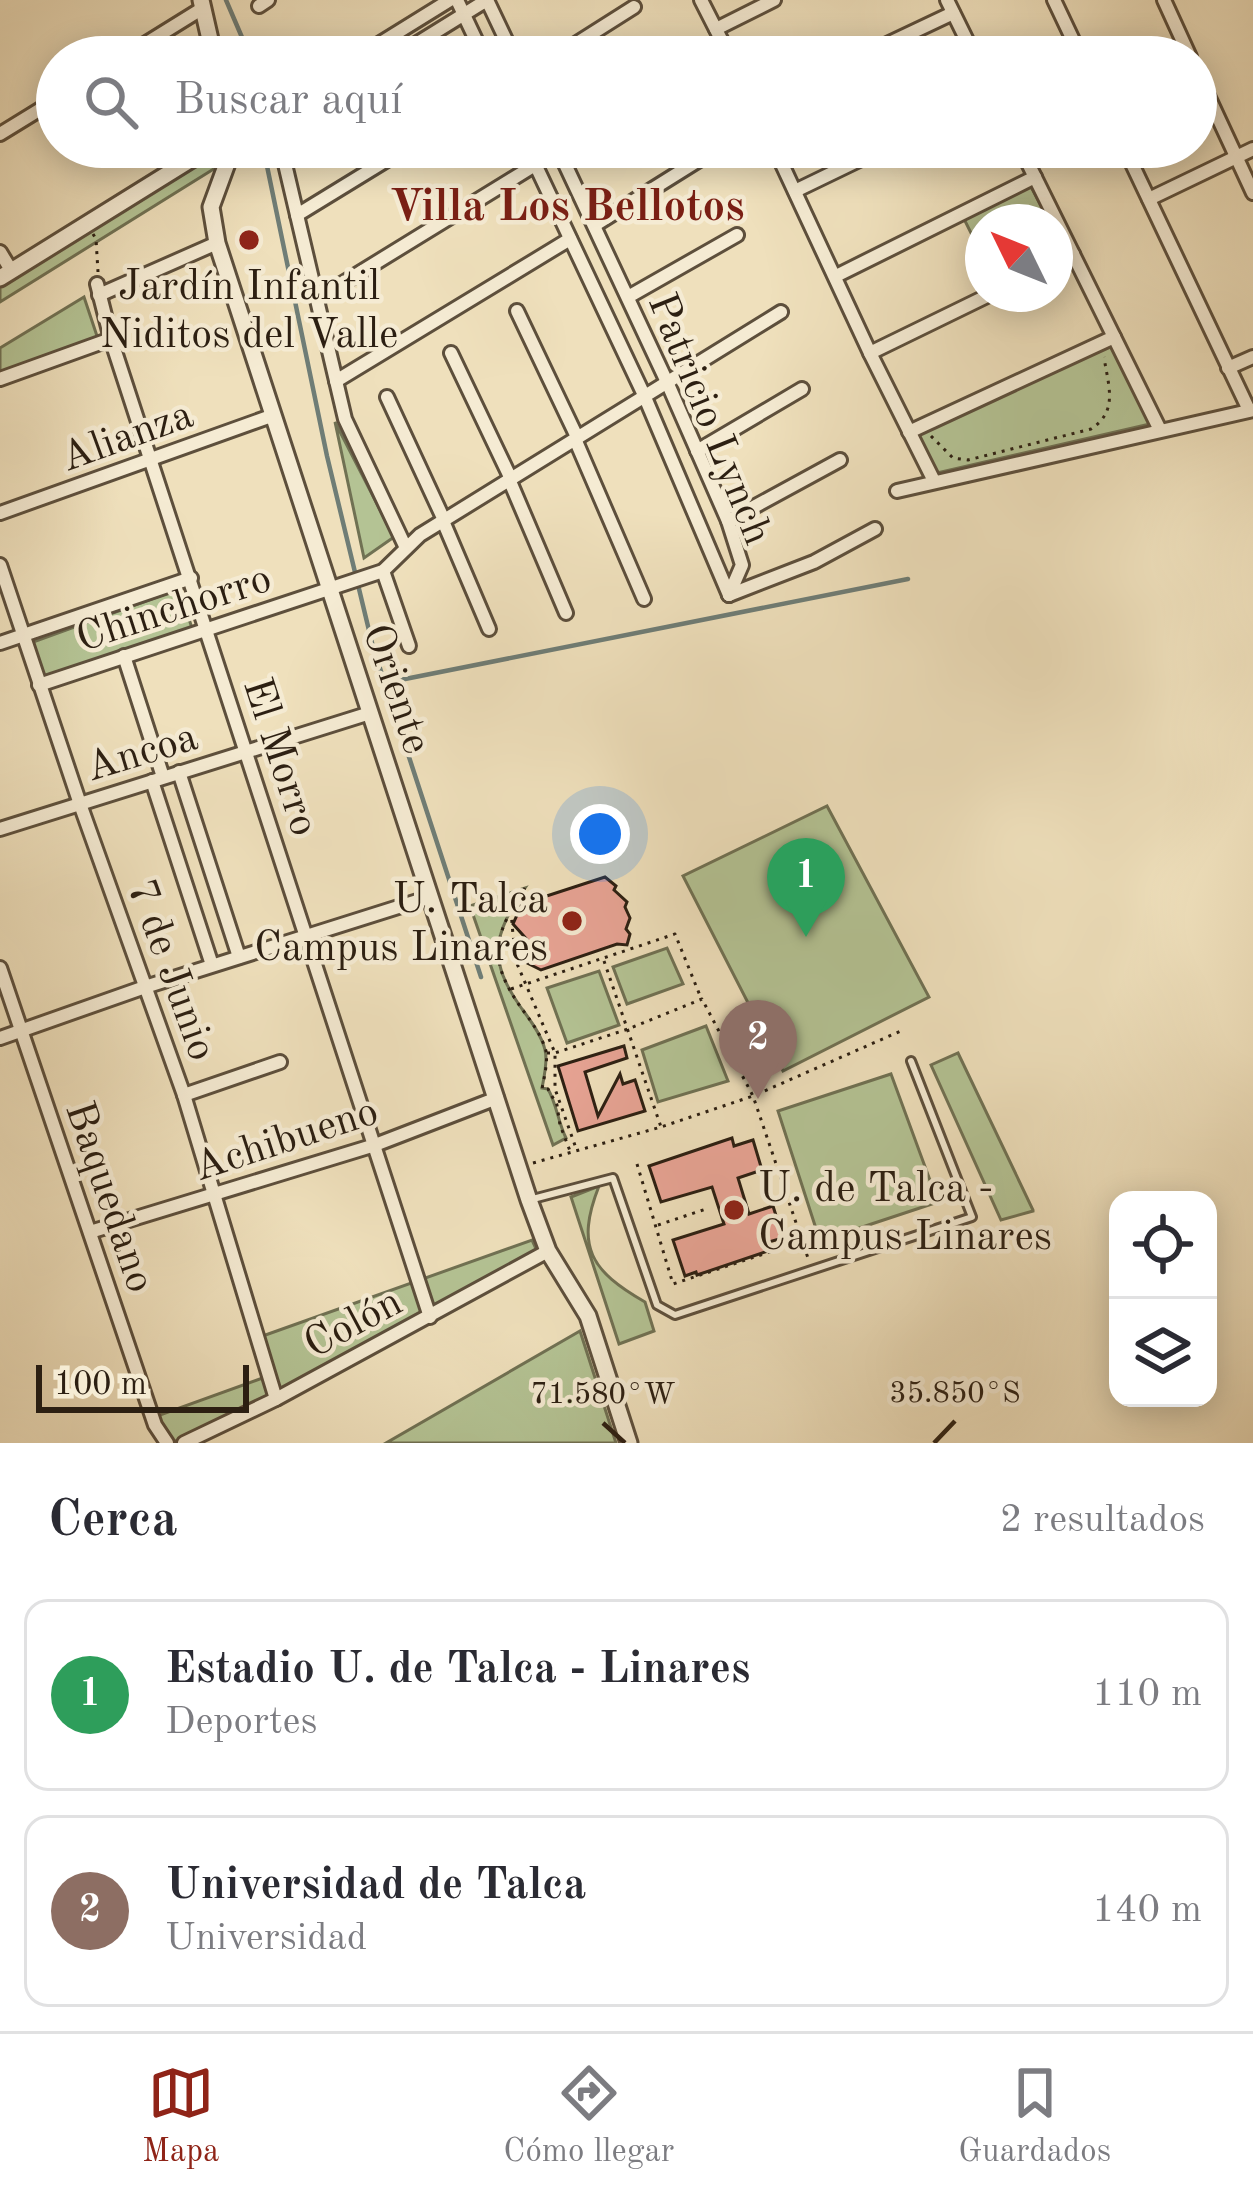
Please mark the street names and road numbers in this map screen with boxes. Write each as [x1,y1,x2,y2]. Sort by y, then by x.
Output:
street label: Patricio Lynch [639,288,778,551]
street label: Alianza [56,395,199,481]
street label: Chinchorro [72,559,277,661]
street label: Oriente [354,619,437,759]
street label: El Morro [234,673,324,841]
street label: Ancoa [81,717,203,791]
street label: 7 de Junio [118,874,222,1066]
street label: Achibueno [189,1091,384,1190]
street label: Baquedano [56,1097,160,1298]
street label: Colón [298,1282,410,1367]

